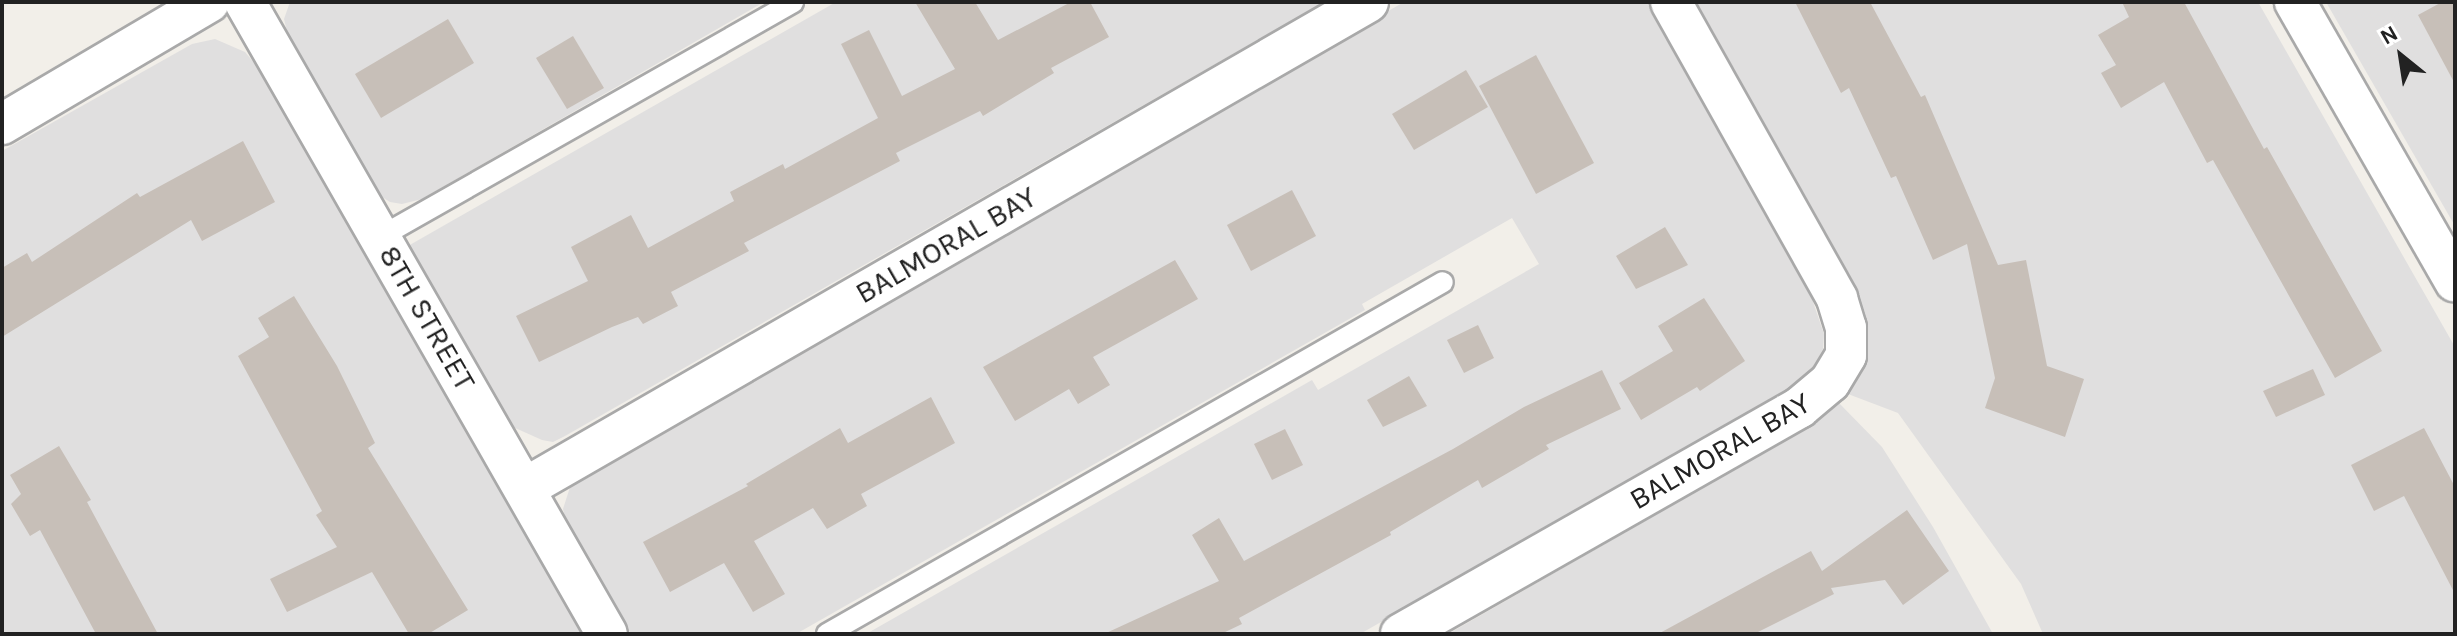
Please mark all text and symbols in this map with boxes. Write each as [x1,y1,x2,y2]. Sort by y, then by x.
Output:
north arrow [2361,16,2441,96]
text: N [2376,20,2402,50]
street label: BALMORAL BAY [849,179,1043,311]
street label: 8TH STREET [371,239,483,397]
street label: BALMORAL BAY [1623,385,1817,517]

